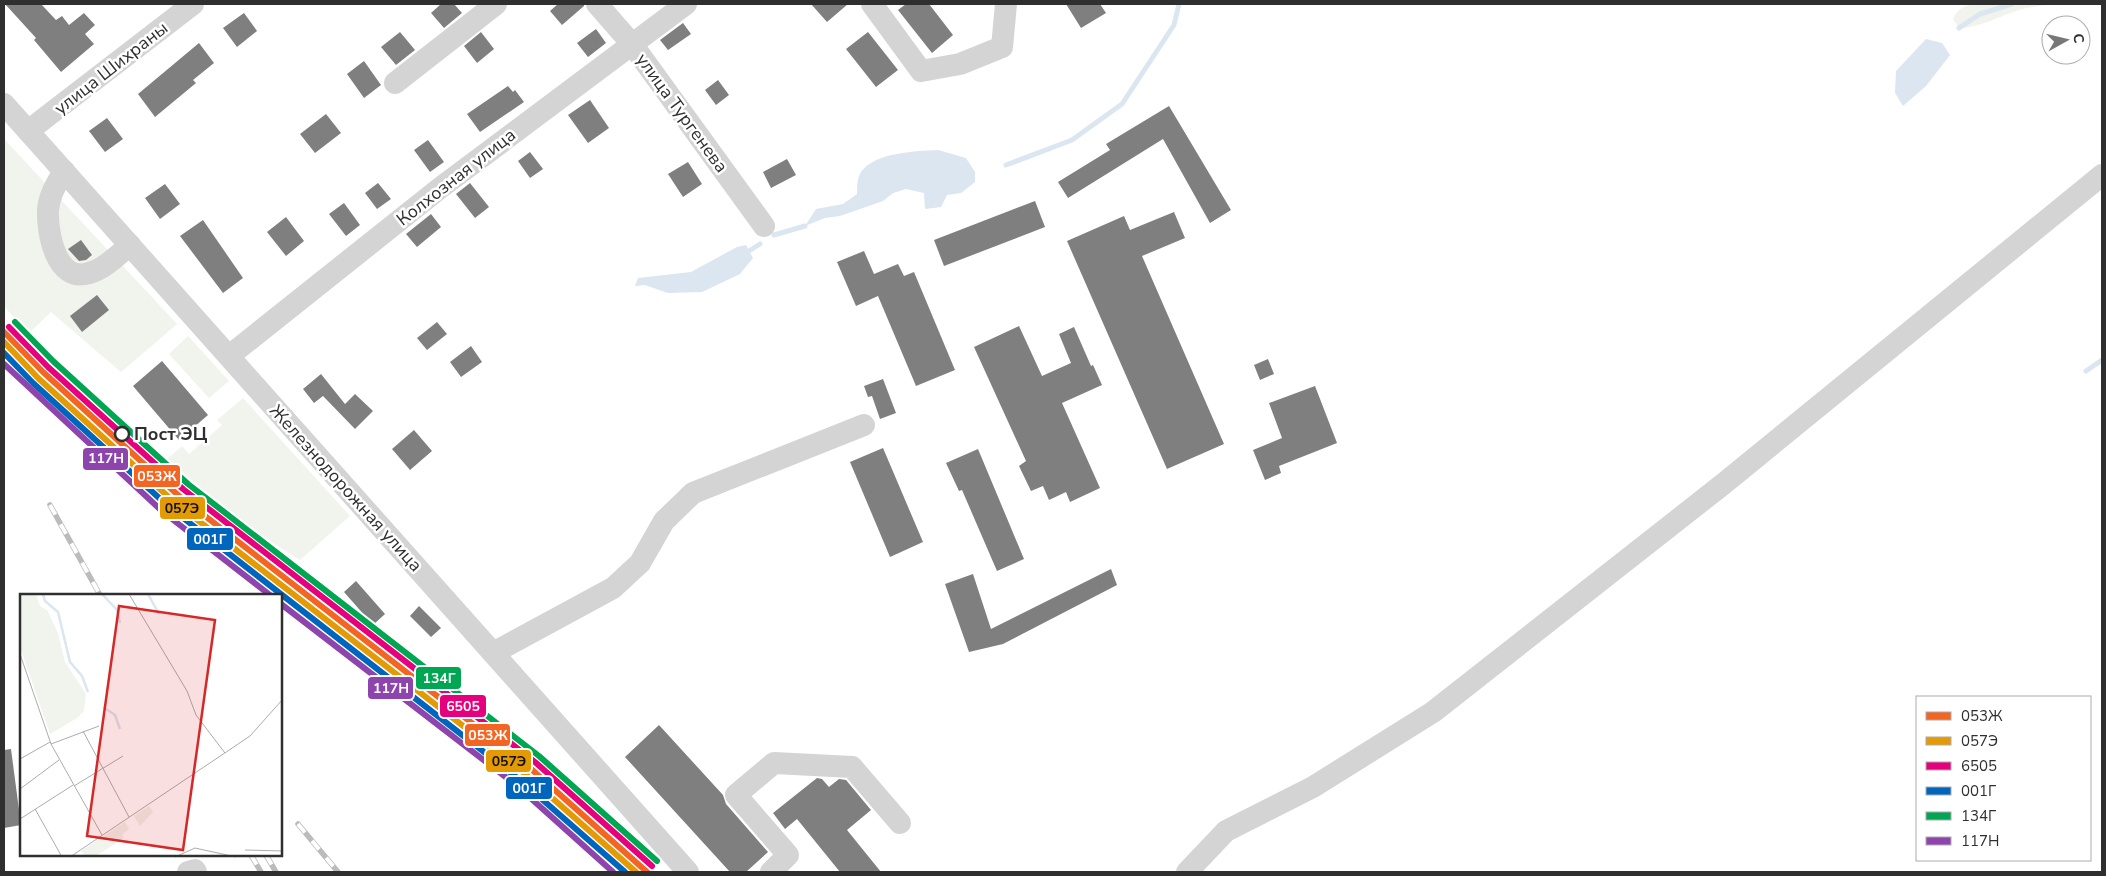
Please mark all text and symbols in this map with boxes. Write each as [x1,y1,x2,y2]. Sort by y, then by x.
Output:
north arrow [2041,15,2091,65]
street label: улица Шихраны [49,16,173,120]
text: С [2068,32,2089,45]
street label: улица Тургенева [631,49,733,177]
street label: Колхозная улица [391,123,521,231]
street label: Железнодорожная улица [264,399,428,577]
place label: Пост ЭЦ [134,422,208,446]
marker: Пост ЭЦ [114,426,130,442]
line badge: 117Н [82,447,129,471]
text: 117Н [88,449,124,468]
line badge: 053Ж [133,464,181,488]
text: 053Ж [137,467,177,486]
line badge: 057Э [159,496,206,520]
text: 057Э [165,499,199,518]
line badge: 001Г [186,527,234,551]
text: 001Г [193,530,227,549]
inset map [20,594,282,856]
line badge: 134Г [415,666,462,690]
text: 134Г [422,669,456,688]
line badge: 117Н [367,676,414,700]
text: 117Н [373,679,409,698]
line badge: 6505 [439,694,487,718]
legend [1916,696,2091,861]
text: 6505 [446,697,480,716]
text: 053Ж [1961,706,2003,726]
line badge: 053Ж [464,723,511,747]
text: 053Ж [468,726,508,745]
text: 057Э [1961,731,1998,751]
line badge: 057Э [485,749,532,773]
text: 057Э [492,752,526,771]
text: 6505 [1961,756,1997,776]
line badge: 001Г [505,776,553,800]
text: 001Г [512,779,546,798]
text: 001Г [1961,781,1996,801]
text: 134Г [1961,806,1996,826]
text: 117Н [1961,831,1999,851]

